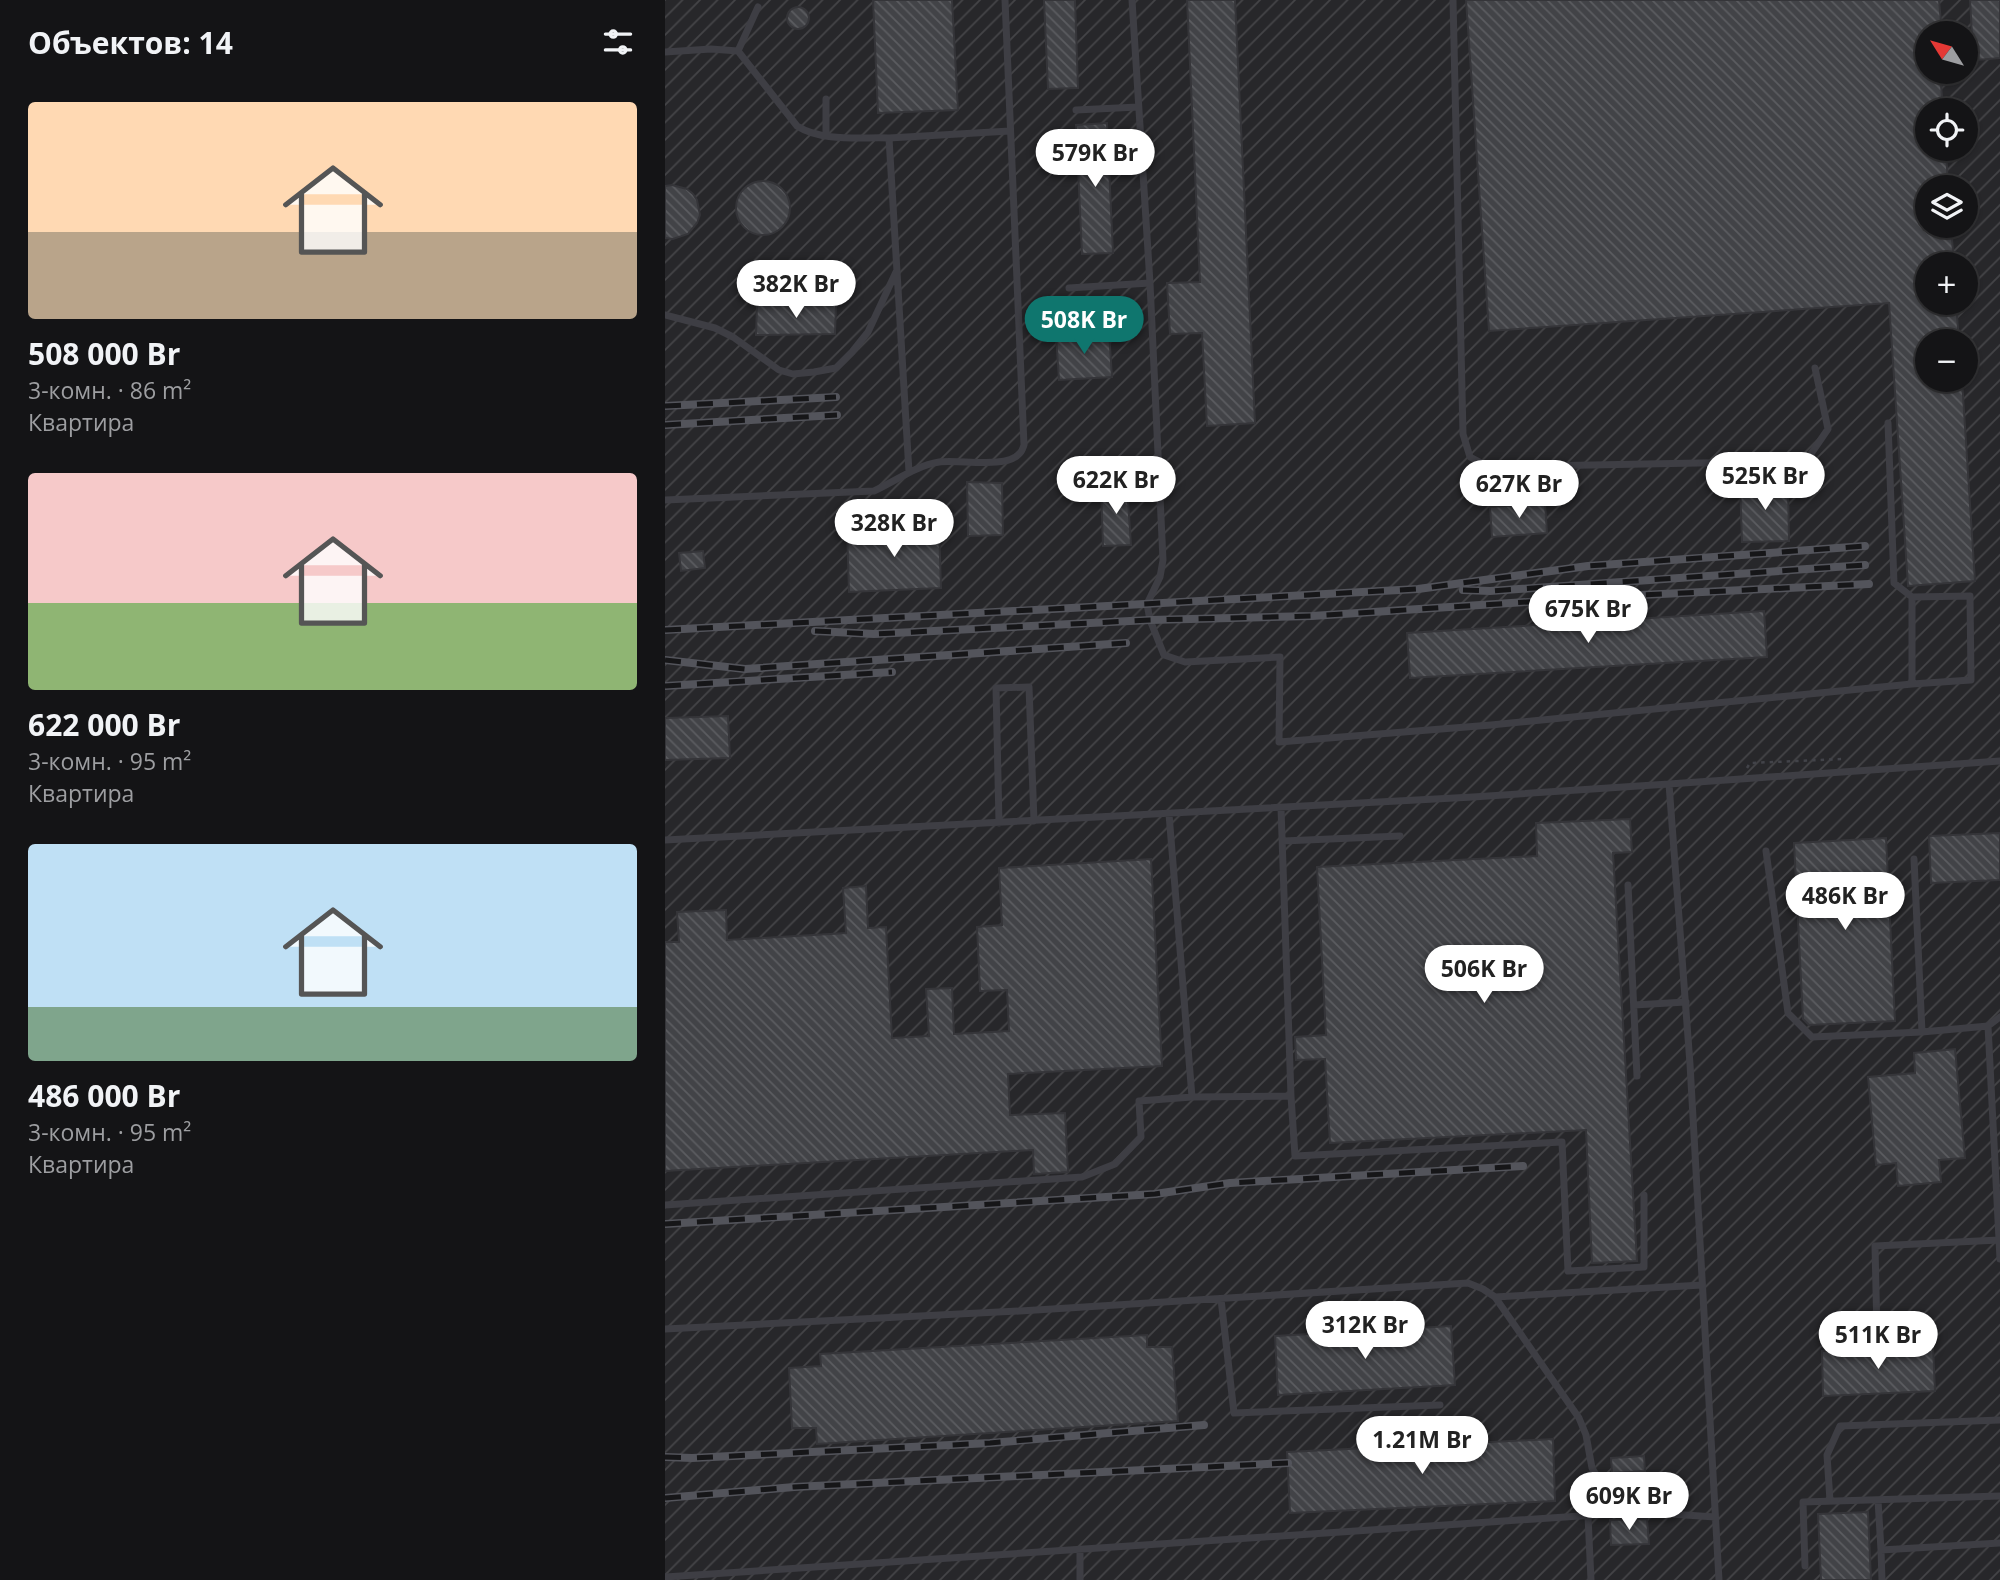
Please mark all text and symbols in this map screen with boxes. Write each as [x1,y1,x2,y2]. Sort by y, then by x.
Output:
north arrow [1915,21,1977,84]
map controls [1915,21,1978,392]
text: Объектов: 14 [28,22,233,63]
icon: filters [599,23,637,61]
button: locate [1915,98,1978,161]
pin: 579K Br [1030,130,1160,189]
text: 579K Br [1052,136,1138,168]
icon: home [270,147,396,273]
button: layers [1915,175,1978,238]
button: + [1915,252,1978,315]
pin: 382K Br [731,260,861,320]
text: 382K Br [753,267,839,299]
pin: 508K Br [1019,296,1149,356]
text: 508K Br [1041,303,1127,335]
button: − [1915,329,1978,392]
text: 508 000 Br [28,333,180,374]
text: 3-комн. · 86 m² [28,374,191,406]
text: Квартира [28,406,134,438]
pin: 525K Br [1700,452,1830,512]
pin: 622K Br [1051,456,1181,516]
text: 525K Br [1722,459,1808,491]
pin: 627K Br [1454,461,1584,520]
text: 622K Br [1073,463,1159,495]
text: 627K Br [1476,467,1562,499]
pin: 328K Br [829,500,959,559]
text: 328K Br [851,506,937,538]
icon: home [270,518,396,644]
pin: 675K Br [1523,586,1653,645]
text: 675K Br [1545,592,1631,624]
text: 622 000 Br [28,704,180,745]
text: 3-комн. · 95 m² [28,745,191,777]
text: Квартира [28,777,134,809]
pin: 486K Br [1780,872,1910,932]
text: 486K Br [1802,879,1888,911]
icon: home [270,889,396,1015]
pin: 506K Br [1419,946,1549,1005]
text: 506K Br [1441,952,1527,984]
text: 486 000 Br [28,1075,180,1116]
text: 3-комн. · 95 m² [28,1116,191,1148]
text: Квартира [28,1148,134,1180]
pin: 312K Br [1300,1302,1430,1361]
text: 312K Br [1322,1308,1408,1340]
pin: 511K Br [1813,1312,1943,1371]
text: 511K Br [1835,1318,1921,1350]
pin: 1.21M Br [1350,1416,1494,1476]
text: 1.21M Br [1372,1423,1472,1455]
pin: 609K Br [1564,1472,1694,1532]
text: 609K Br [1586,1479,1672,1511]

